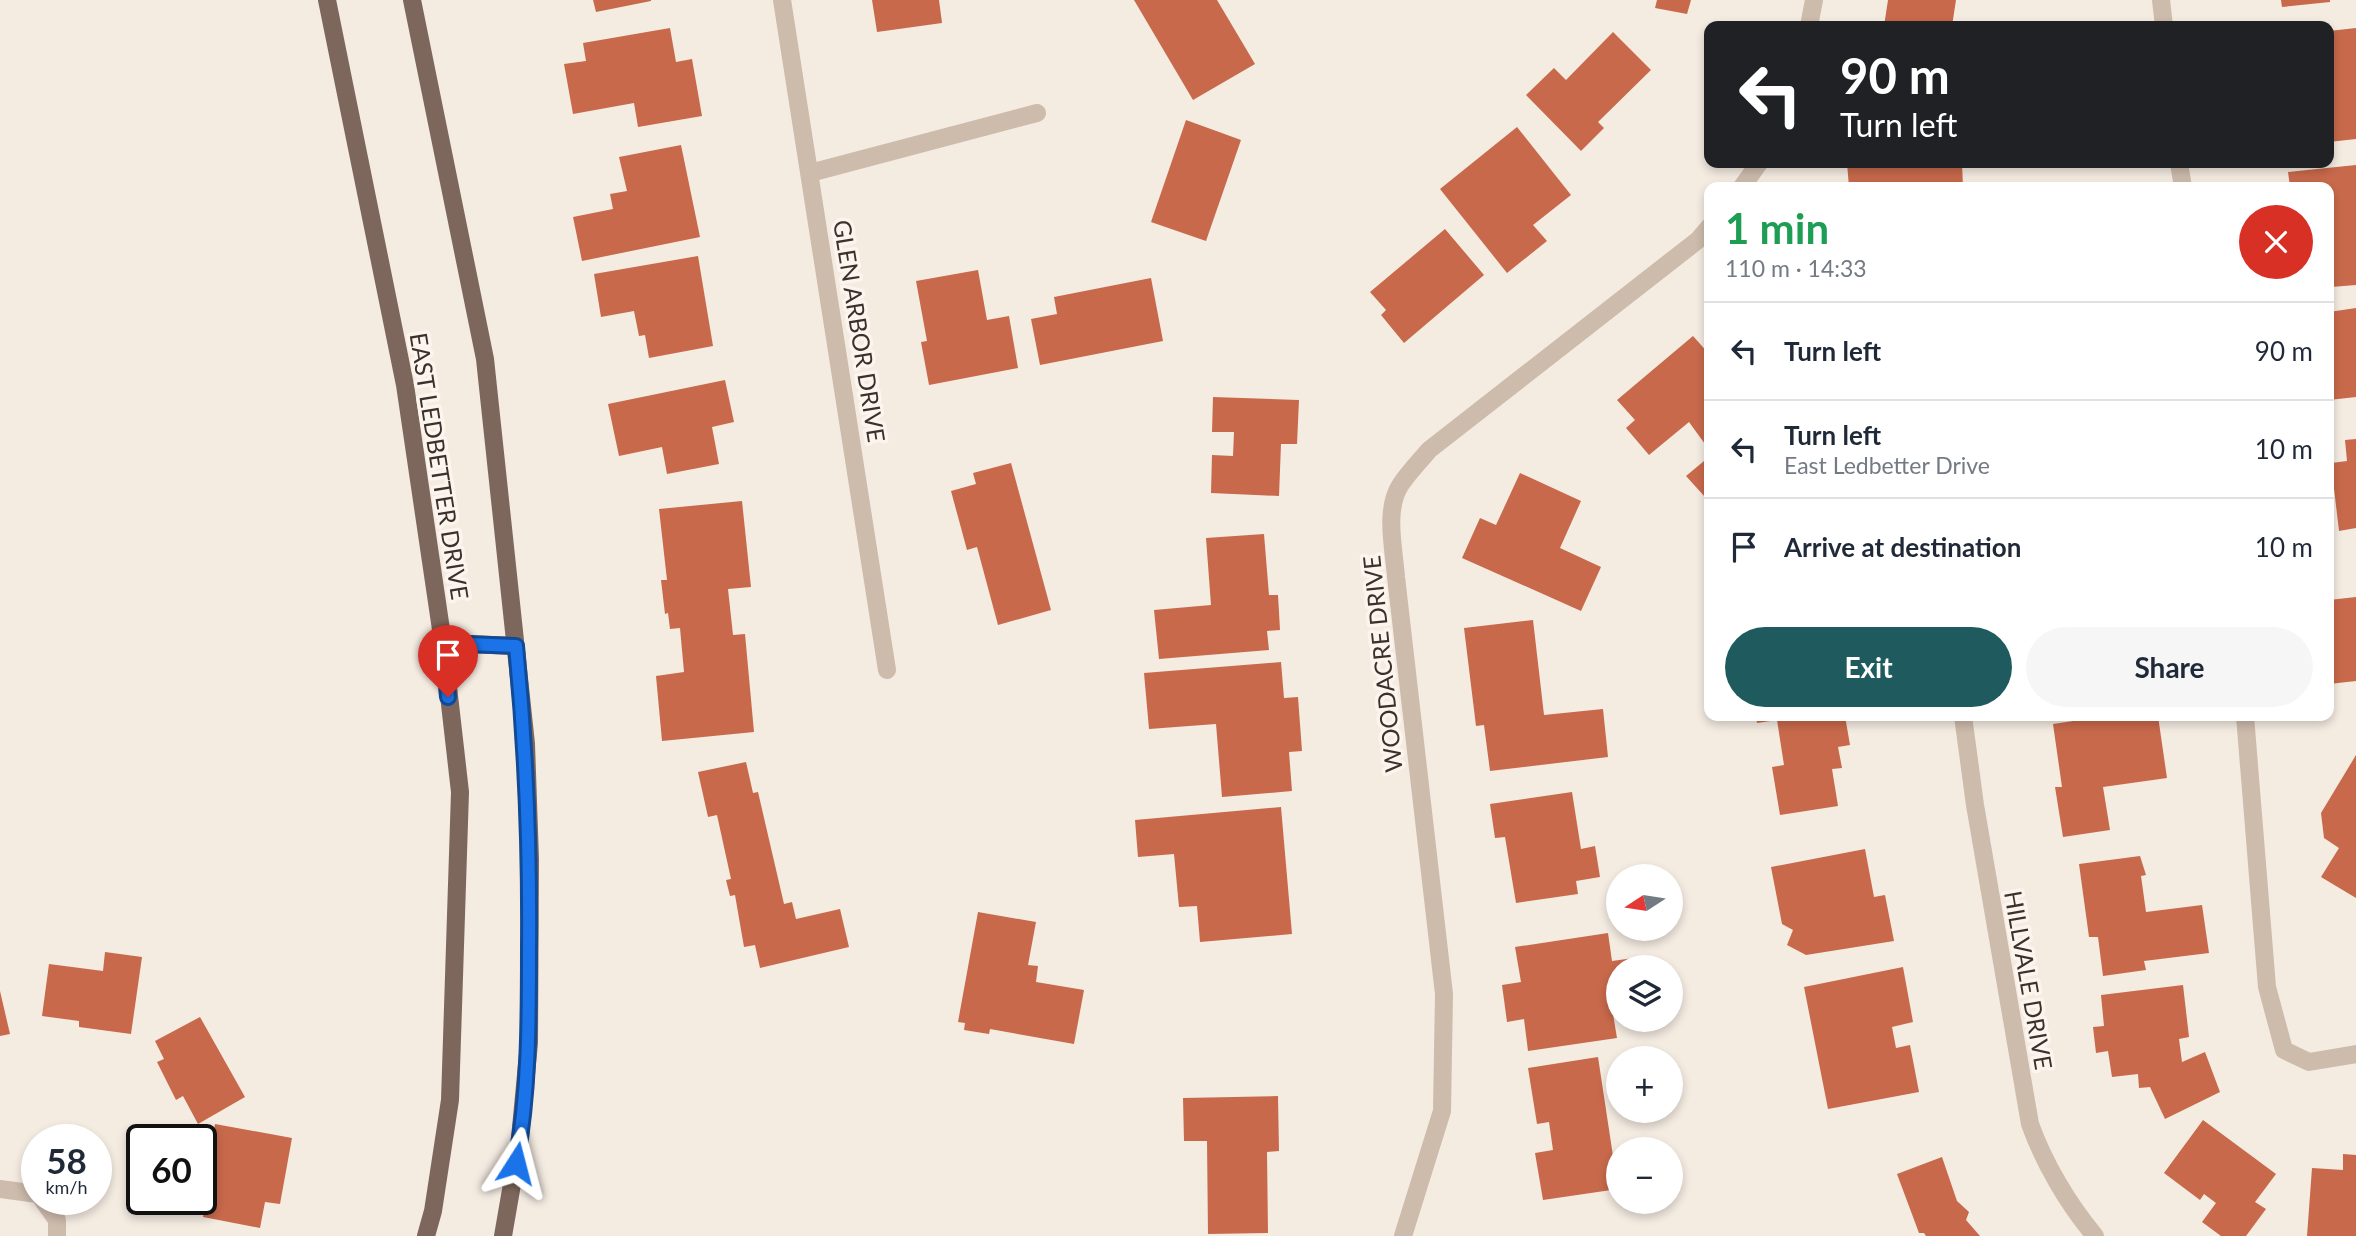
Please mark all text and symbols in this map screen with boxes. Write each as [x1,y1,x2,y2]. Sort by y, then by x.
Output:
text: 90 m [1840,46,1950,104]
icon: left [1725,49,1816,140]
text: Turn left [1840,105,1957,144]
text: 1 min [1725,203,1829,253]
button: close [2239,205,2313,279]
street label: GLEN ARBOR DRIVE [828,218,892,444]
text: 110 m · 14:33 [1725,254,1867,282]
street label: EAST LEDBETTER DRIVE [405,330,475,602]
icon: left [1725,332,1763,370]
text: Turn left [1784,335,1881,367]
text: 90 m [2255,335,2313,367]
text: Turn left [1784,419,1881,451]
icon: left [1725,430,1763,468]
text: 10 m [2255,433,2313,465]
text: East Ledbetter Drive [1784,451,1990,479]
icon: arrive [1725,528,1763,566]
text: Arrive at destination [1784,531,2021,563]
text: 10 m [2255,531,2313,563]
street label: WOODACRE DRIVE [1356,554,1408,774]
pin [418,625,478,697]
button: Exit [1725,627,2012,707]
button: Share [2026,627,2313,707]
icon: arrive [429,636,467,674]
north arrow [1606,864,1684,942]
map controls [1606,864,1683,1214]
street label: HILLVALE DRIVE [1999,888,2059,1072]
button: layers [1606,955,1683,1032]
button: + [1606,1046,1683,1123]
speed limit sign: 60 [126,1124,217,1215]
position arrow [479,1126,553,1200]
button: − [1606,1137,1683,1214]
text: 58 [46,1139,87,1181]
text: km/h [45,1176,88,1198]

